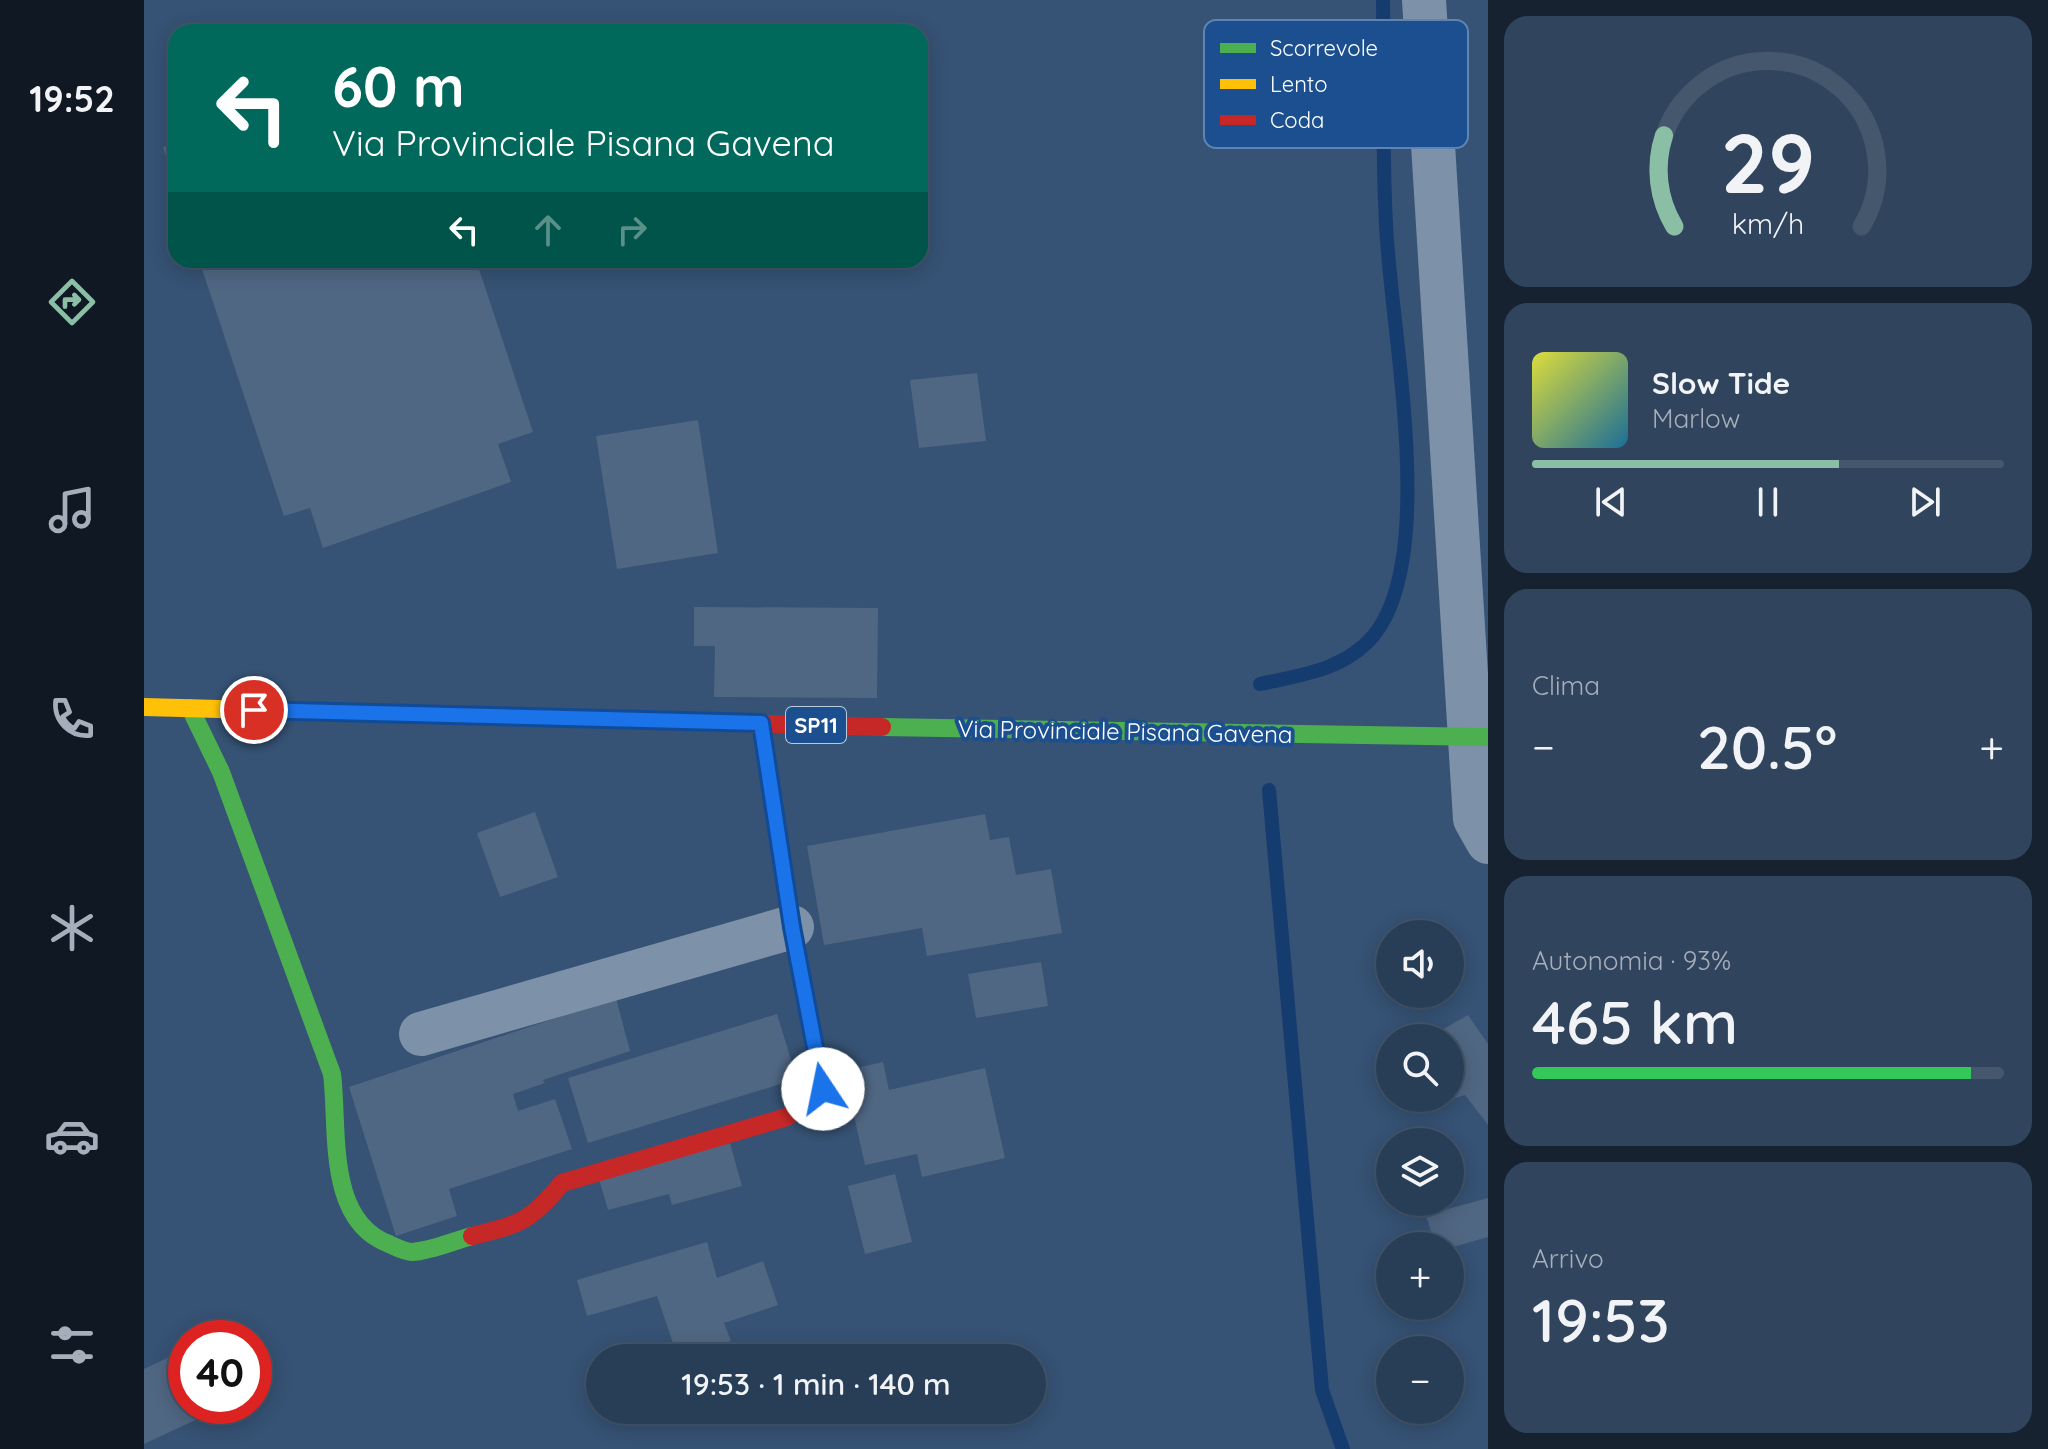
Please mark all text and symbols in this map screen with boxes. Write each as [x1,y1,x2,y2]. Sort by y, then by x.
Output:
legend [1204,20,1468,148]
text: Scorrevole [1270,34,1378,62]
text: 60 m [332,51,465,121]
icon: left [200,56,304,160]
text: Lento [1270,70,1328,98]
text: 19:52 [29,76,115,121]
text: Coda [1270,106,1324,134]
text: 29 [1721,110,1815,214]
text: Via Provinciale Pisana Gavena [332,120,835,165]
text: km/h [1732,205,1804,241]
icon: left [442,208,486,252]
icon: ahead [526,208,570,252]
icon: right [610,208,654,252]
icon: directions [44,274,100,330]
text: Slow Tide [1652,364,1790,402]
text: Marlow [1652,402,1740,435]
icon: previous [1589,480,1633,524]
icon: pause [1746,480,1790,524]
icon: next [1903,480,1947,524]
icon: music [44,482,100,538]
text: Clima [1532,669,1600,702]
pin [220,676,288,744]
icon: arrive [232,688,276,732]
icon: phone [44,691,100,747]
road number: SP11 [786,707,846,743]
text: 20.5° [1697,709,1837,784]
street label: Via Provinciale Pisana Gavena [957,713,1293,749]
text: − [1532,719,1555,774]
text: + [1979,719,2004,774]
icon: climate [44,900,100,956]
map controls [1376,920,1464,1424]
button: sound [1376,920,1464,1008]
text: Autonomia · 93% [1532,944,1731,977]
text: 465 km [1532,984,1738,1059]
button: search [1376,1024,1464,1112]
position arrow [781,1047,865,1131]
icon: car [44,1108,100,1164]
button: layers [1376,1128,1464,1216]
button: + [1376,1232,1464,1320]
text: Arrivo [1532,1242,1604,1275]
text: 19:53 [1532,1282,1669,1357]
icon: filters [44,1317,100,1373]
speed limit sign: 40 [168,1320,272,1424]
button: − [1376,1336,1464,1424]
text: 19:53 · 1 min · 140 m [681,1365,951,1403]

